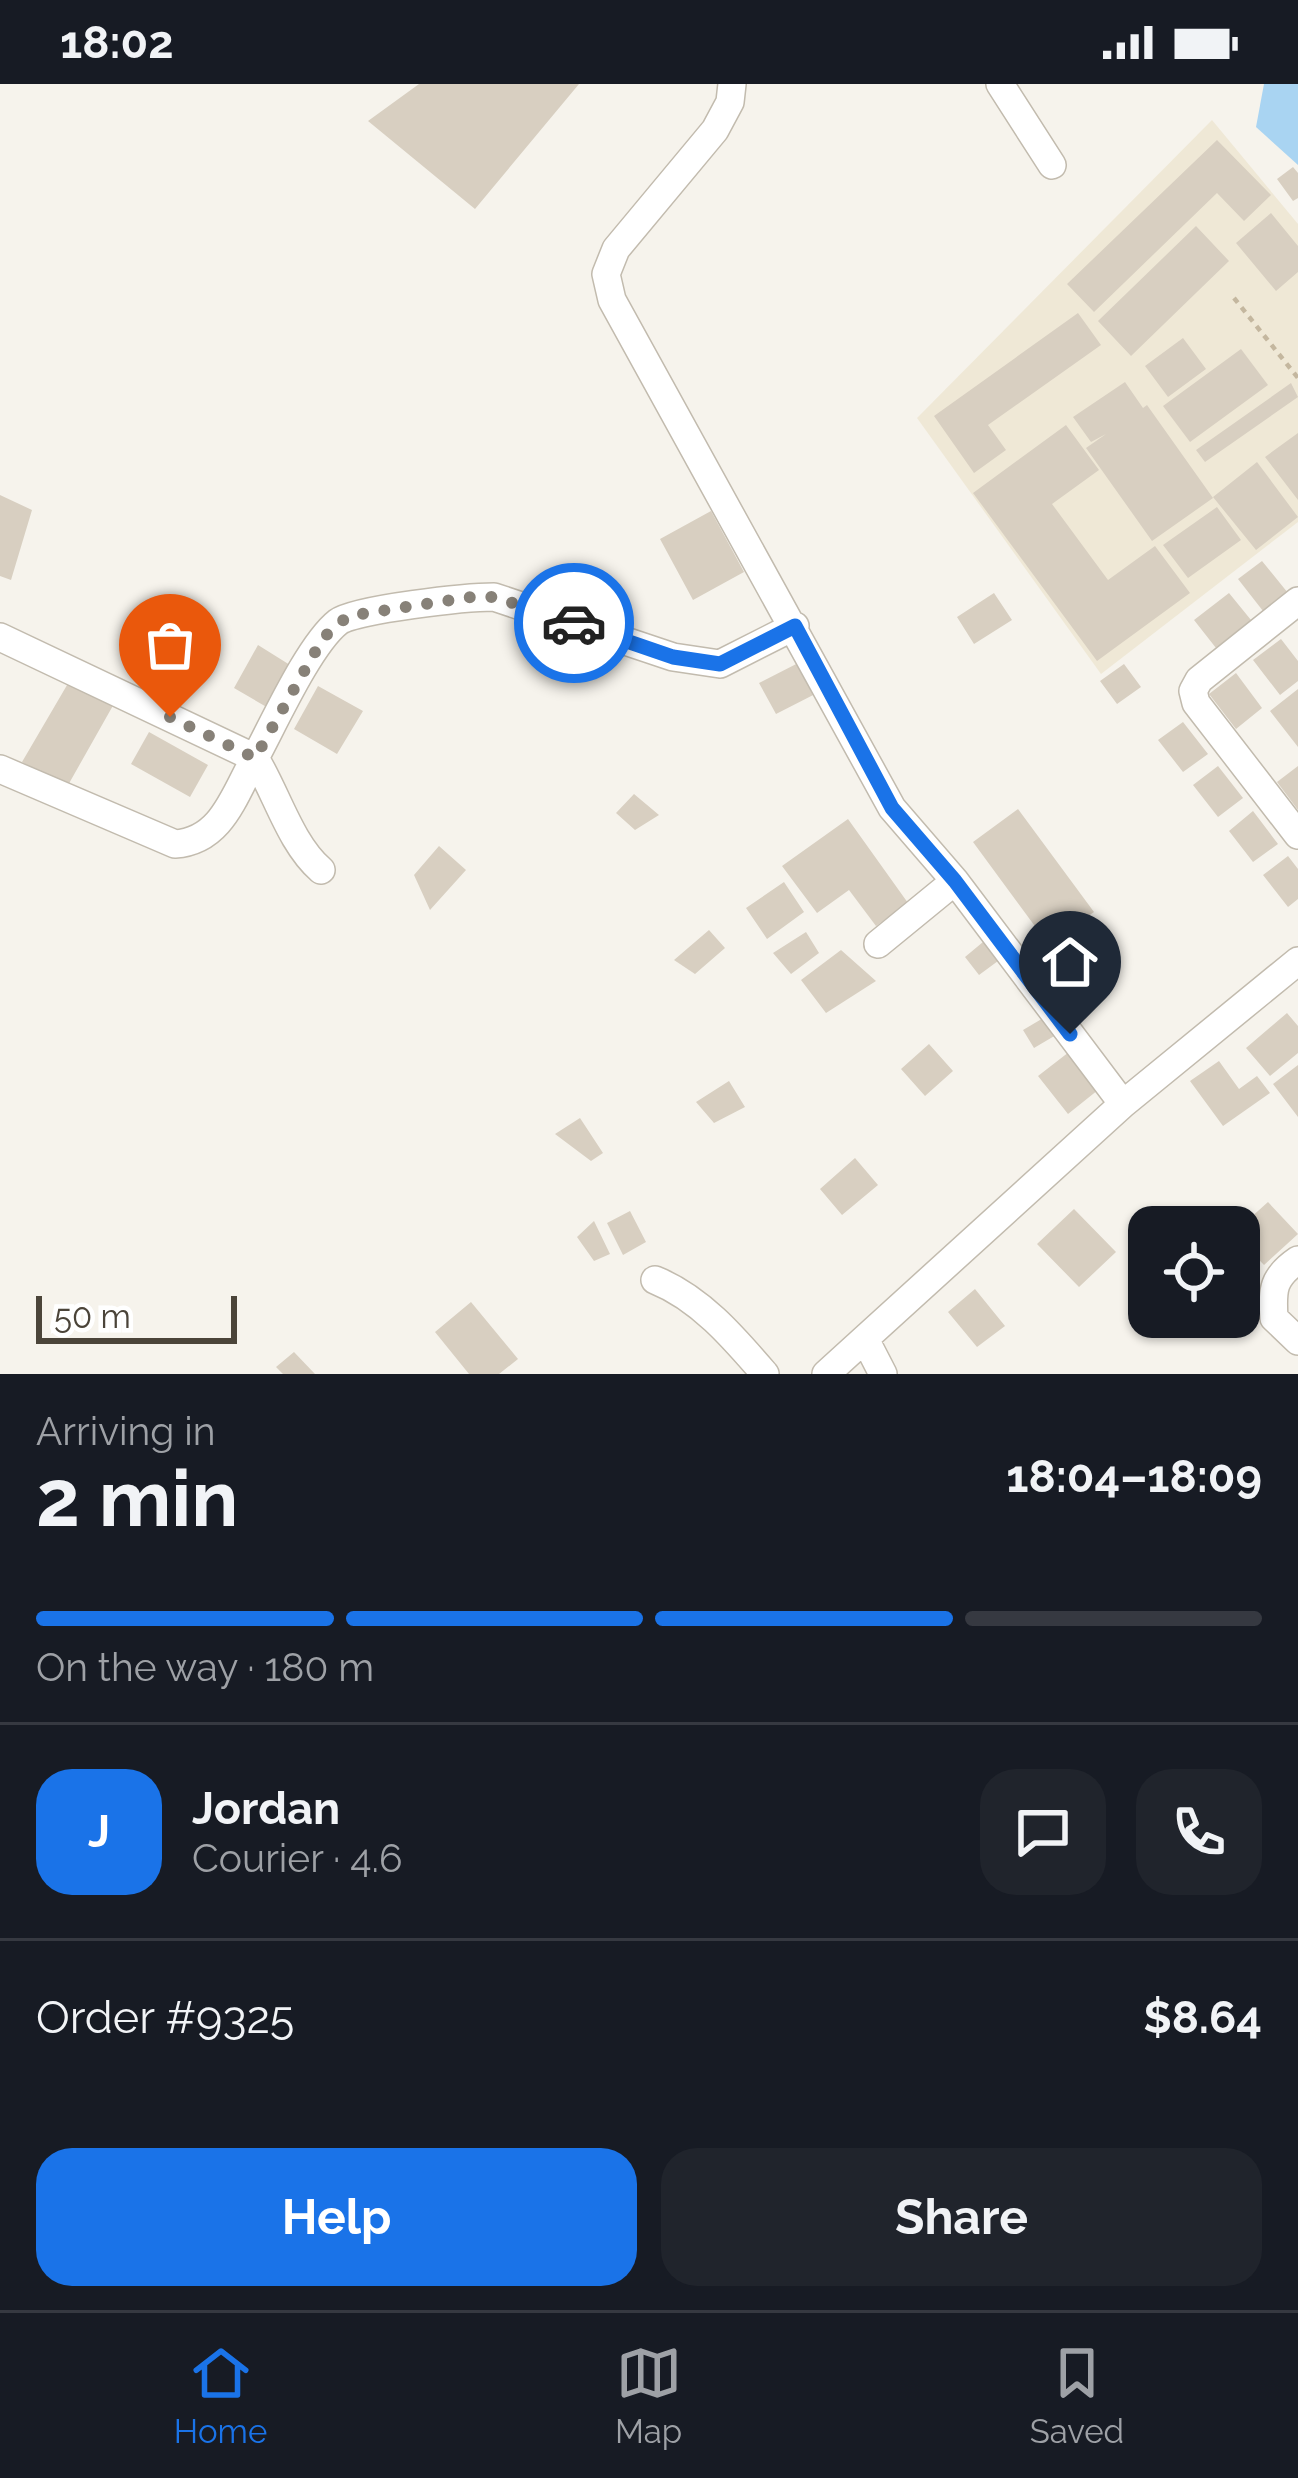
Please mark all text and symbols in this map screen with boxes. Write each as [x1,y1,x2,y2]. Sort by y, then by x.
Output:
text: 18:02 [60,16,174,69]
courier [514,563,634,683]
icon: car [541,590,607,656]
pin [119,594,221,717]
icon: bag [137,612,203,678]
pin [1019,911,1121,1034]
icon: home [1037,929,1103,995]
map controls [1128,1206,1260,1338]
button: locate [1128,1206,1260,1338]
scale bar [36,1290,237,1343]
text: 50 m [54,1297,131,1336]
text: Arriving in [36,1408,216,1454]
text: 18:04–18:09 [1006,1450,1262,1503]
text: 2 min [36,1453,238,1544]
text: On the way · 180 m [36,1644,374,1690]
button: chat [980,1769,1106,1895]
button: phone [1136,1769,1262,1895]
text: Jordan [192,1782,340,1835]
text: J [88,1805,110,1858]
text: Courier · 4.6 [192,1835,402,1881]
text: Order #9325 [36,1991,294,2044]
text: $8.64 [1143,1991,1262,2044]
button: Help [36,2148,637,2286]
button: Share [661,2148,1262,2286]
tab: Home [174,2340,267,2451]
tab: Map [615,2340,682,2451]
tab: Saved [1030,2340,1124,2451]

